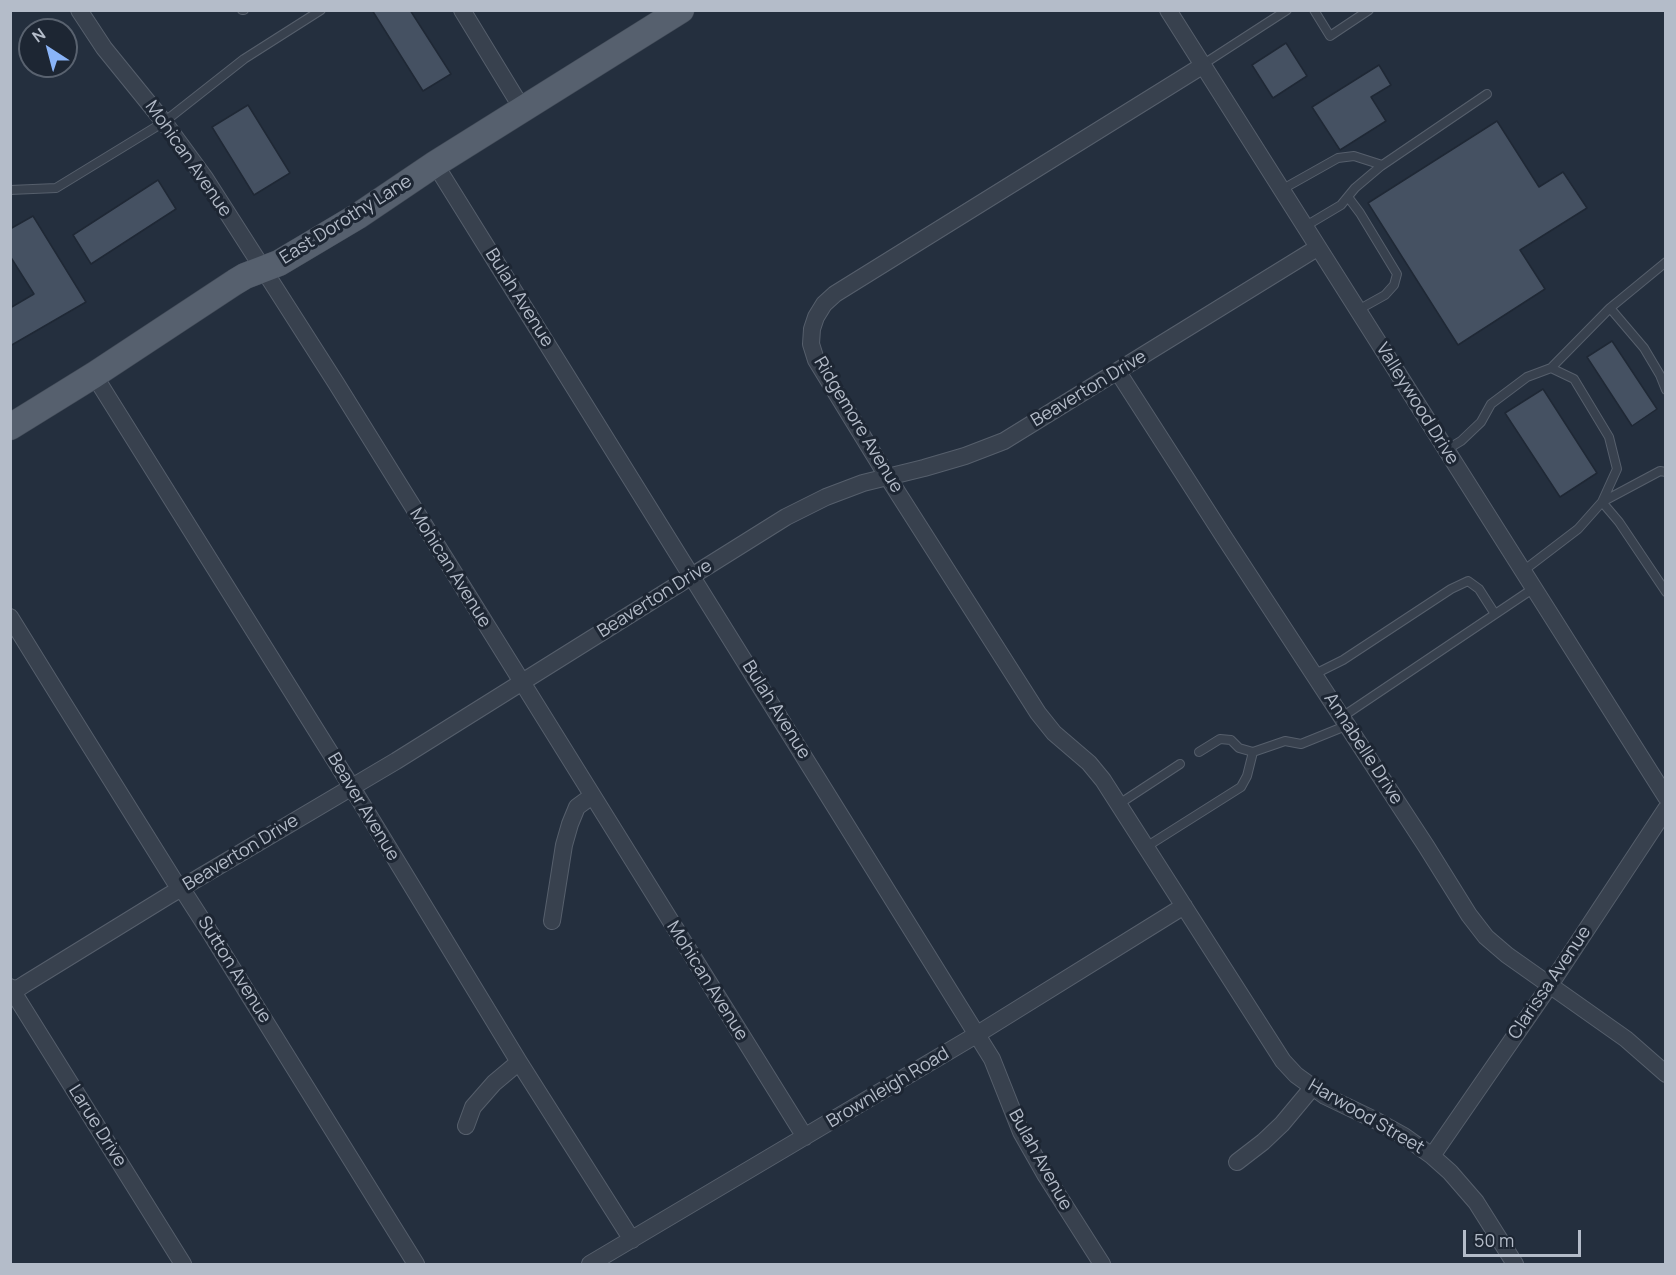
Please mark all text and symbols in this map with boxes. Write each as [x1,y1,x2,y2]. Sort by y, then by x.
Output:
north arrow [18,18,78,78]
text: N [27,23,50,47]
street label: Mohican Avenue [140,97,236,221]
street label: East Dorothy Lane [276,171,416,269]
street label: Bulah Avenue [480,245,558,351]
street label: Valleywood Drive [1371,339,1463,469]
street label: Beaverton Drive [1027,346,1151,432]
street label: Ridgemore Avenue [809,353,907,497]
street label: Mohican Avenue [405,504,495,632]
street label: Beaverton Drive [594,555,716,643]
street label: Bulah Avenue [737,657,815,763]
street label: Annabelle Drive [1319,689,1407,809]
street label: Beaver Avenue [322,749,404,865]
street label: Beaverton Drive [179,810,303,896]
street label: Sutton Avenue [193,913,275,1027]
street label: Mohican Avenue [662,917,752,1045]
street label: Clarissa Avenue [1504,922,1596,1044]
street label: Brownleigh Road [823,1043,953,1133]
street label: Harwood Street [1304,1075,1428,1159]
street label: Larue Drive [63,1081,131,1171]
street label: Bulah Avenue [1003,1106,1077,1214]
scale bar [1466,1218,1584,1256]
text: 50 m [1474,1228,1514,1252]

